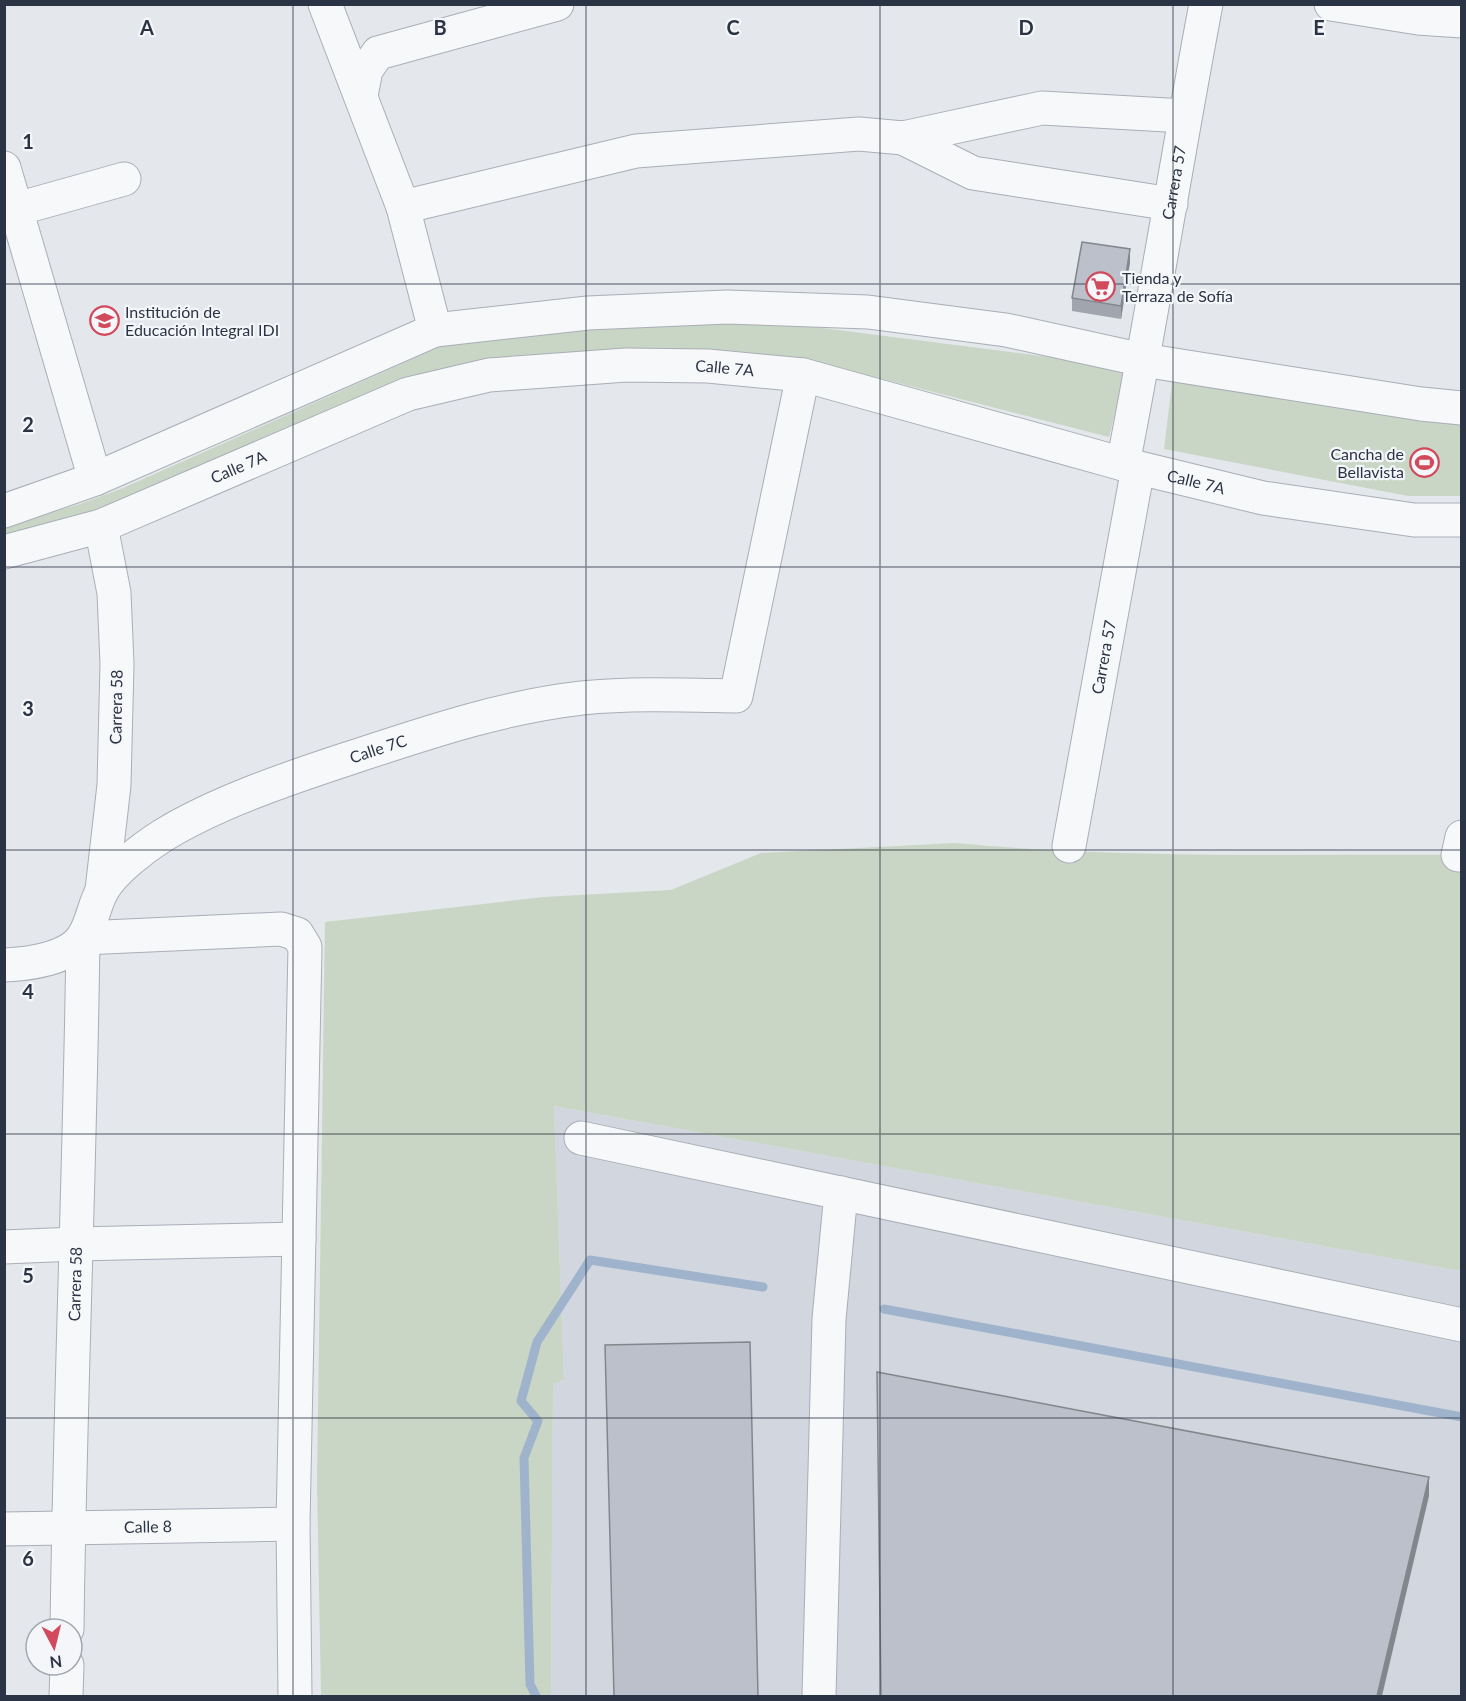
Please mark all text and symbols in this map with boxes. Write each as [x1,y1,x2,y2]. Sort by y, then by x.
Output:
text: A [139,15,154,39]
text: B [433,15,447,39]
text: C [726,15,740,39]
text: D [1018,15,1034,39]
text: E [1313,15,1325,39]
text: 1 [22,129,34,153]
street label: Carrera 57 [1158,144,1189,221]
place label: Tienda y Terraza de Sofía [1122,268,1233,305]
supermarket icon: Tienda y Terraza de Sofía [1085,271,1117,303]
place label: Institución de Educación Integral IDI [125,302,279,339]
school or university icon: Institución de Educación Integral IDI [88,305,120,337]
street label: Calle 7A [695,356,755,379]
text: 2 [22,412,34,436]
place label: Cancha de Bellavista [1330,444,1404,481]
street label: Calle 7A [207,446,269,487]
sports icon: Cancha de Bellavista [1409,447,1441,479]
street label: Calle 7A [1165,465,1227,497]
street label: Carrera 57 [1087,619,1119,696]
street label: Carrera 58 [105,669,126,745]
text: 3 [22,696,34,720]
street label: Calle 7C [347,730,409,766]
text: 4 [22,979,34,1003]
street label: Carrera 58 [64,1246,85,1322]
text: 5 [22,1263,34,1287]
street label: Calle 8 [124,1516,172,1536]
text: 6 [22,1546,34,1570]
north arrow [24,1617,84,1677]
text: N [49,1652,63,1673]

